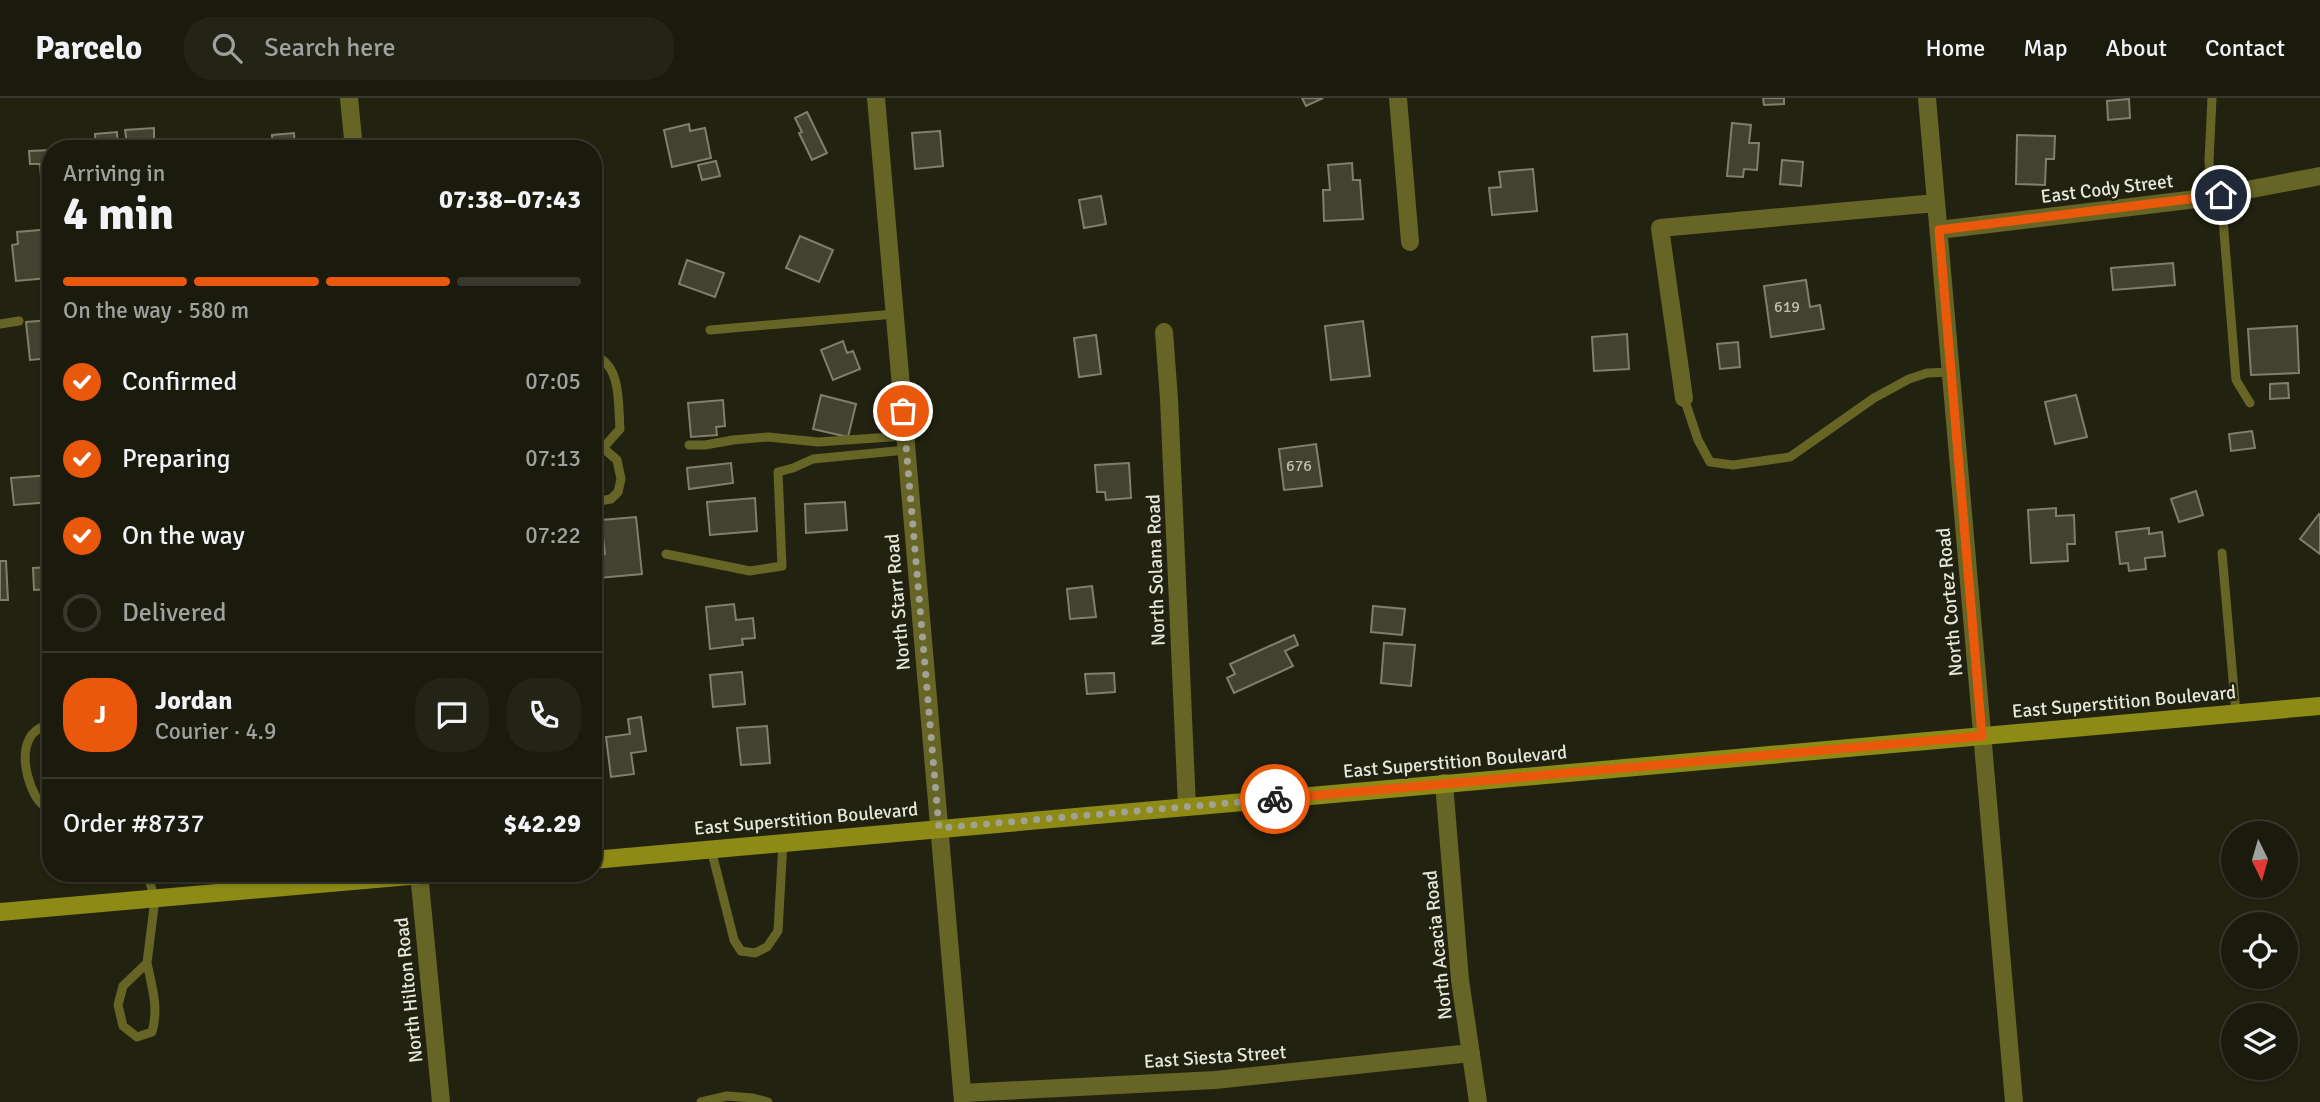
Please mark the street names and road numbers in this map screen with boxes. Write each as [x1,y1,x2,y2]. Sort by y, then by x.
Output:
street label: East Cody Street [2039,169,2175,209]
street label: North Solana Road [1141,494,1171,646]
street label: North Cortez Road [1932,527,1968,677]
street label: North Starr Road [880,533,916,671]
street label: East Superstition Boulevard [2011,680,2237,724]
street label: East Superstition Boulevard [1342,740,1568,784]
street label: East Superstition Boulevard [693,797,919,841]
street label: North Acacia Road [1418,869,1458,1021]
street label: North Hilton Road [389,916,429,1064]
street label: East Siesta Street [1143,1040,1287,1074]

